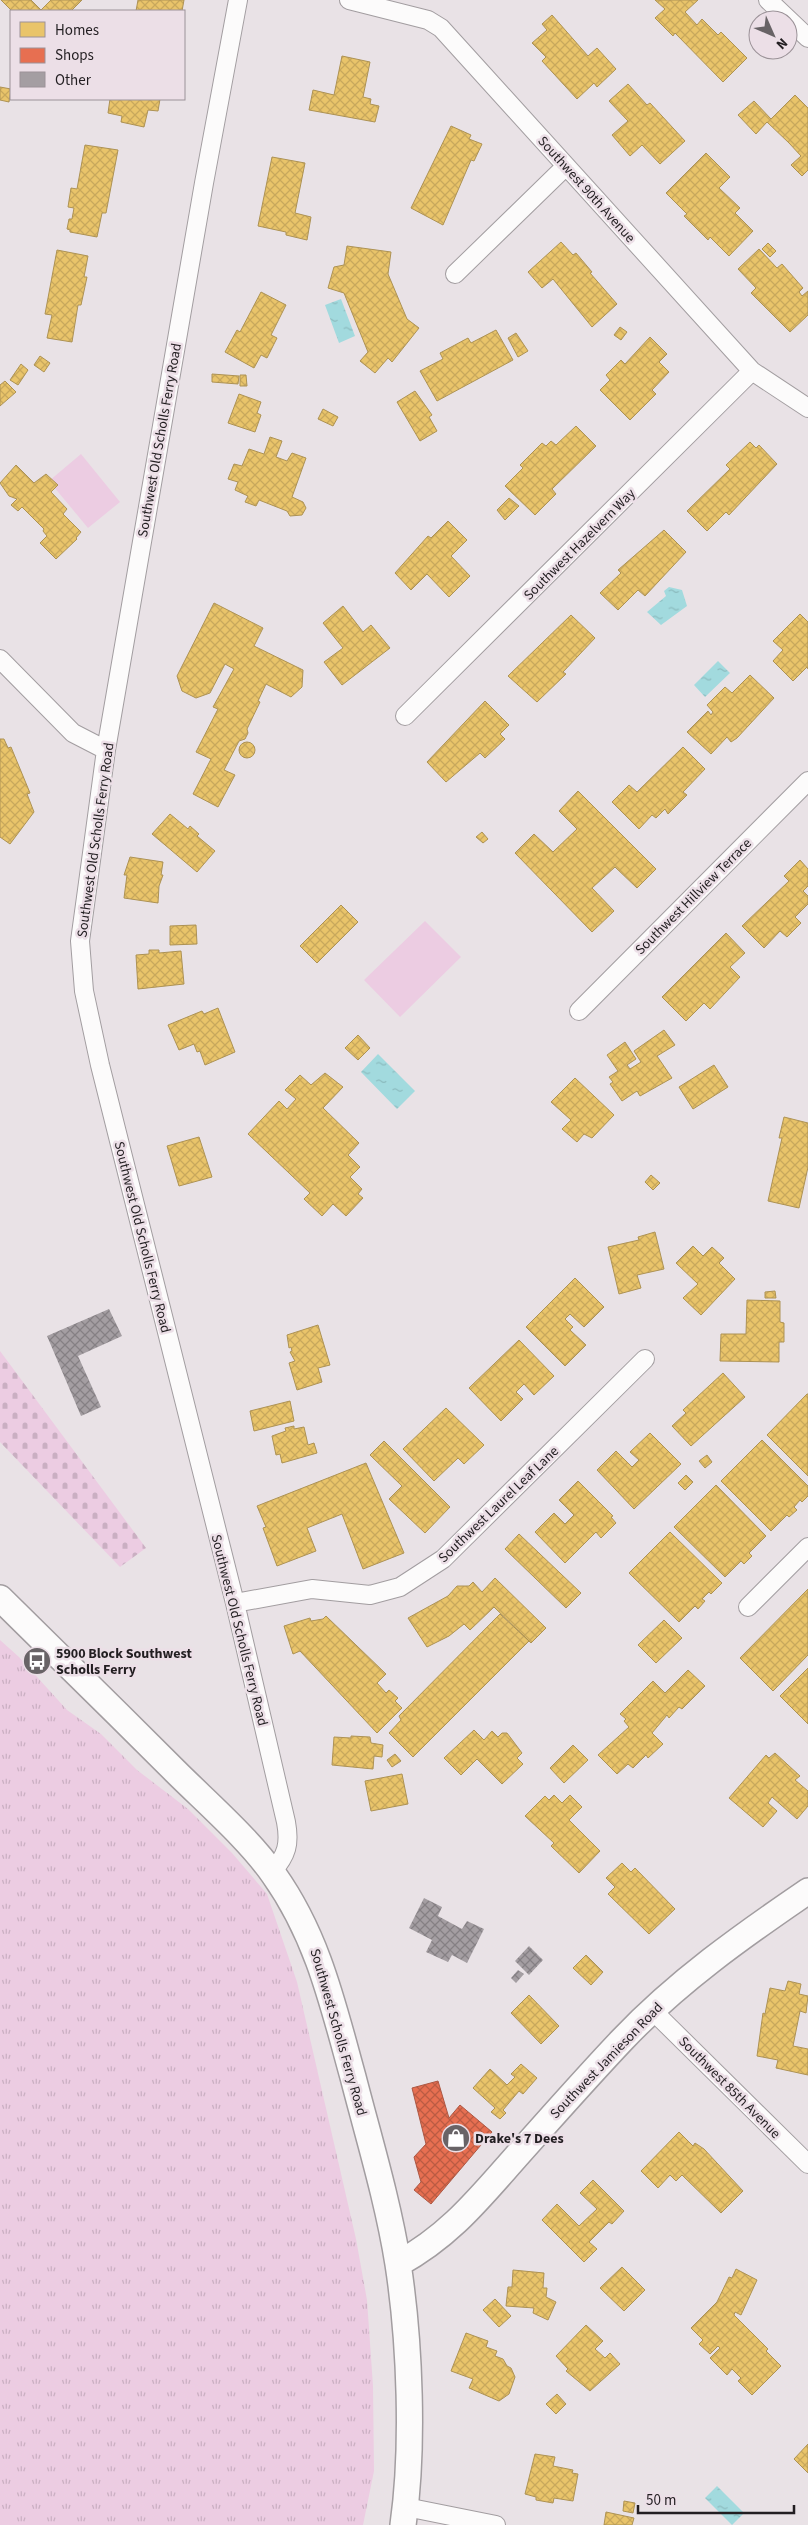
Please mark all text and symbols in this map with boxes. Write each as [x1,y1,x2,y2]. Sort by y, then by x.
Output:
legend [10,10,185,100]
north arrow [748,10,798,60]
text: Homes [55,20,99,41]
text: N [771,33,792,54]
text: Shops [55,45,94,66]
text: Other [55,70,92,91]
street label: Southwest 90th Avenue [533,132,640,247]
street label: Southwest Old Scholls Ferry Road [133,342,187,539]
street label: Southwest Hazelvern Way [519,484,640,605]
street label: Southwest Old Scholls Ferry Road [72,741,120,939]
street label: Southwest Hillview Terrace [631,834,757,960]
street label: Southwest Old Scholls Ferry Road [109,1139,176,1335]
street label: Southwest Laurel Leaf Lane [434,1442,563,1568]
street label: Southwest Old Scholls Ferry Road [206,1532,273,1728]
place label: 5900 Block Southwest Scholls Ferry [56,1644,192,1680]
bus stop icon: 5900 Block Southwest Scholls Ferry [22,1646,52,1676]
street label: Southwest Scholls Ferry Road [305,1946,372,2118]
street label: Southwest Jamieson Road [546,1998,668,2123]
street label: Southwest 85th Avenue [674,2032,785,2143]
shop icon: Drake's 7 Dees [441,2123,471,2153]
place label: Drake's 7 Dees [475,2129,564,2149]
scale bar [638,2482,794,2514]
text: 50 m [646,2490,676,2511]

